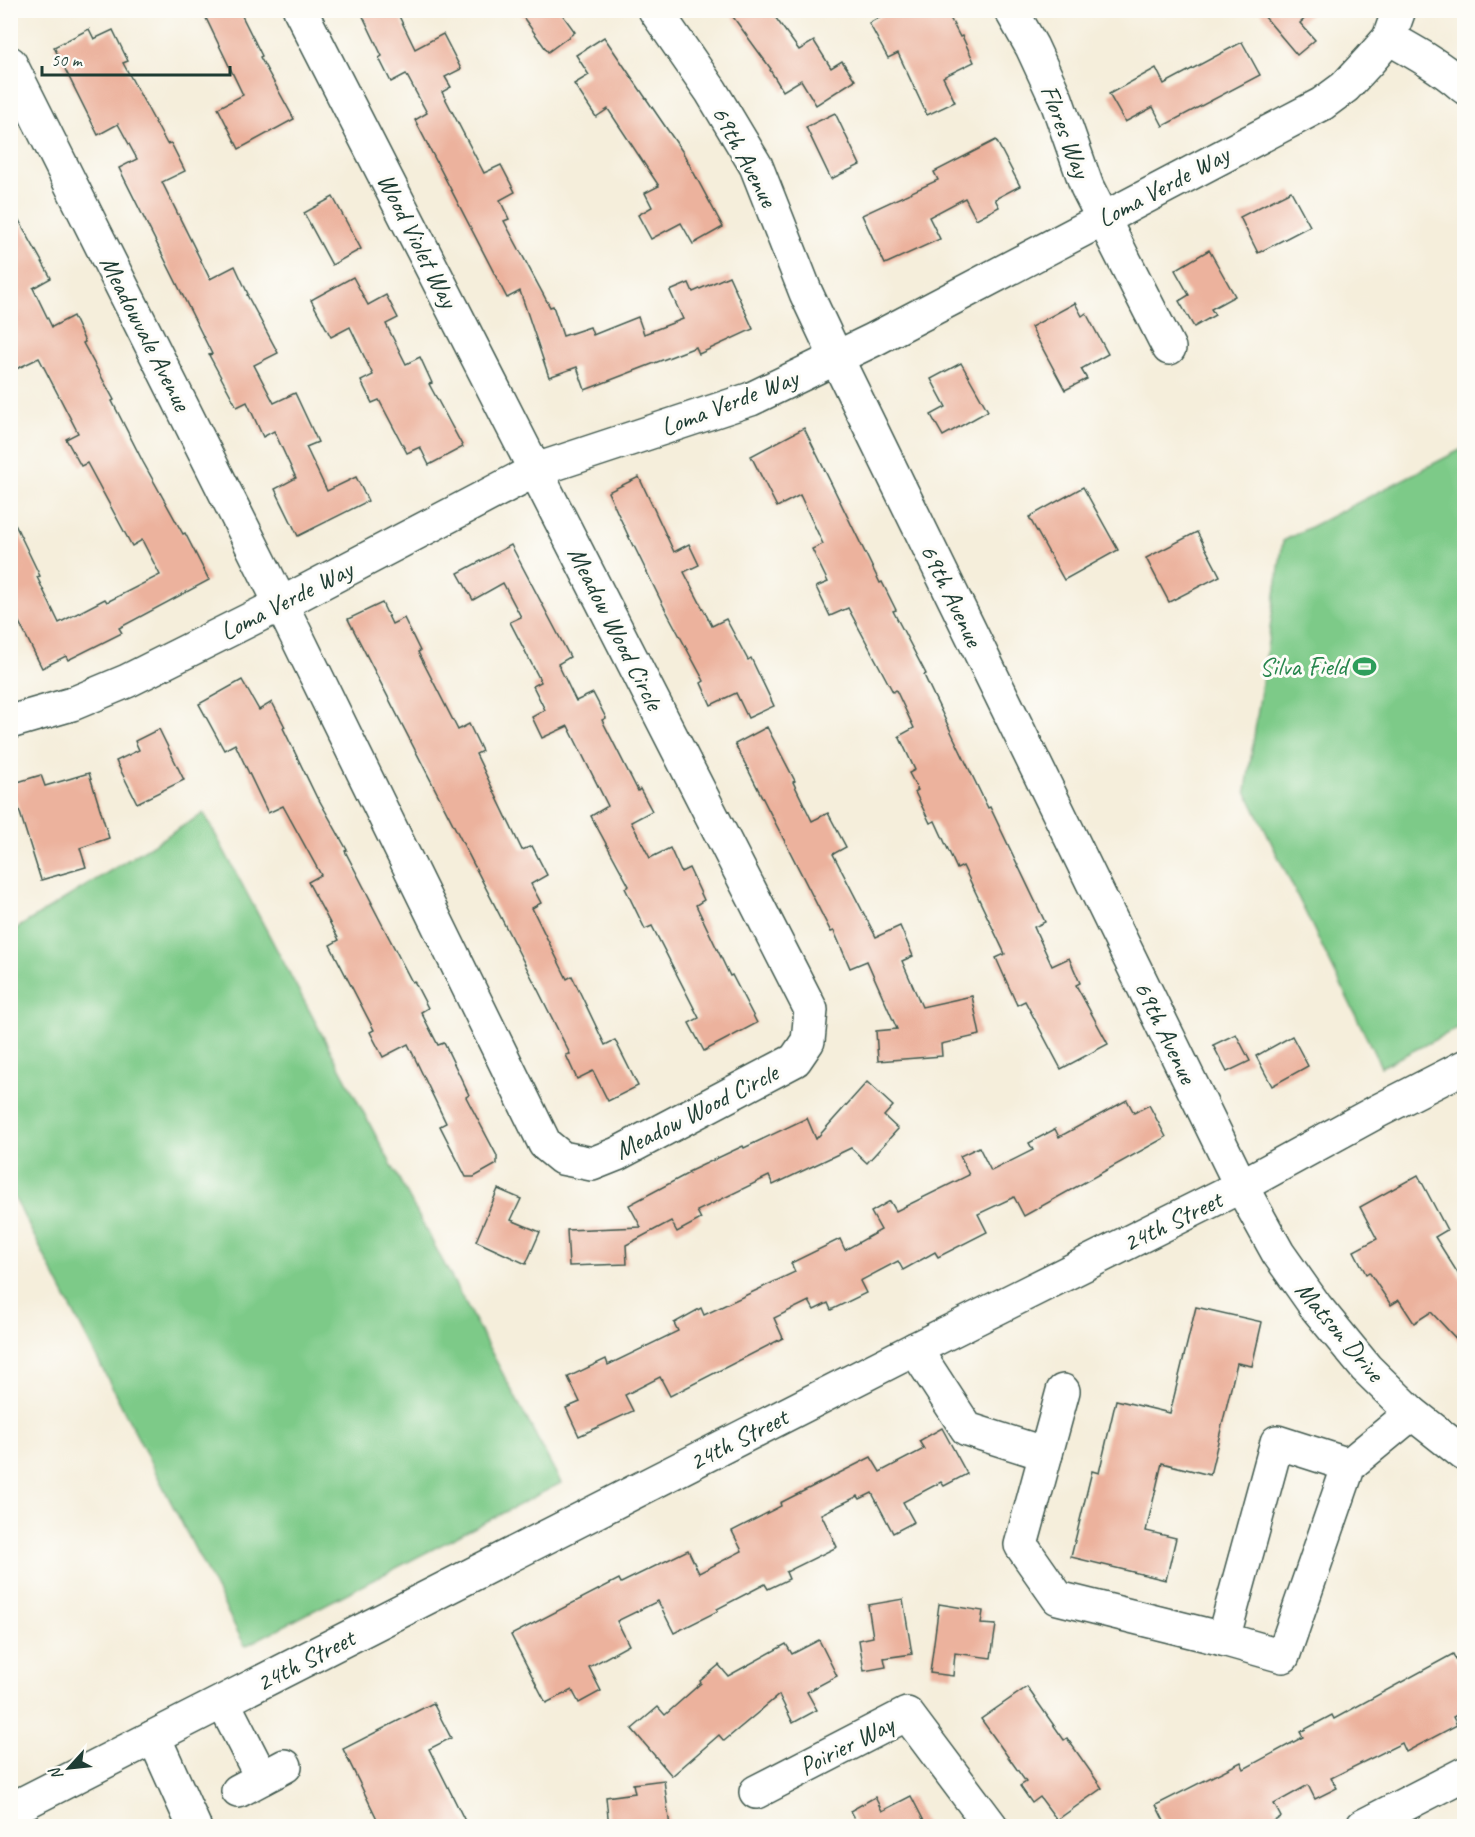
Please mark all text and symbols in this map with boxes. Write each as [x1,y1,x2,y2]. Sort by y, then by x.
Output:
scale bar [42,39,230,77]
text: 50 m [51,49,84,71]
street label: Flores Way [1033,80,1099,184]
street label: 69th Avenue [704,100,786,214]
street label: Loma Verde Way [1092,137,1237,235]
street label: Wood Violet Way [370,168,466,315]
street label: Meadowvale Avenue [92,250,199,418]
street label: Loma Verde Way [656,360,804,444]
street label: 69th Avenue [913,539,991,653]
street label: Meadow Wood Circle [560,541,672,718]
street label: Loma Verde Way [214,552,360,648]
place label: Silva Field [1259,650,1351,683]
sports icon: Silva Field [1352,653,1378,679]
street label: 69th Avenue [1127,976,1205,1090]
street label: Meadow Wood Circle [609,1055,786,1167]
street label: 24th Street [1117,1182,1229,1260]
street label: Matson Drive [1288,1274,1393,1390]
street label: 24th Street [683,1400,795,1478]
street label: 24th Street [250,1621,362,1699]
street label: Poirier Way [793,1707,901,1783]
north arrow [39,1738,99,1798]
text: N [44,1763,68,1783]

